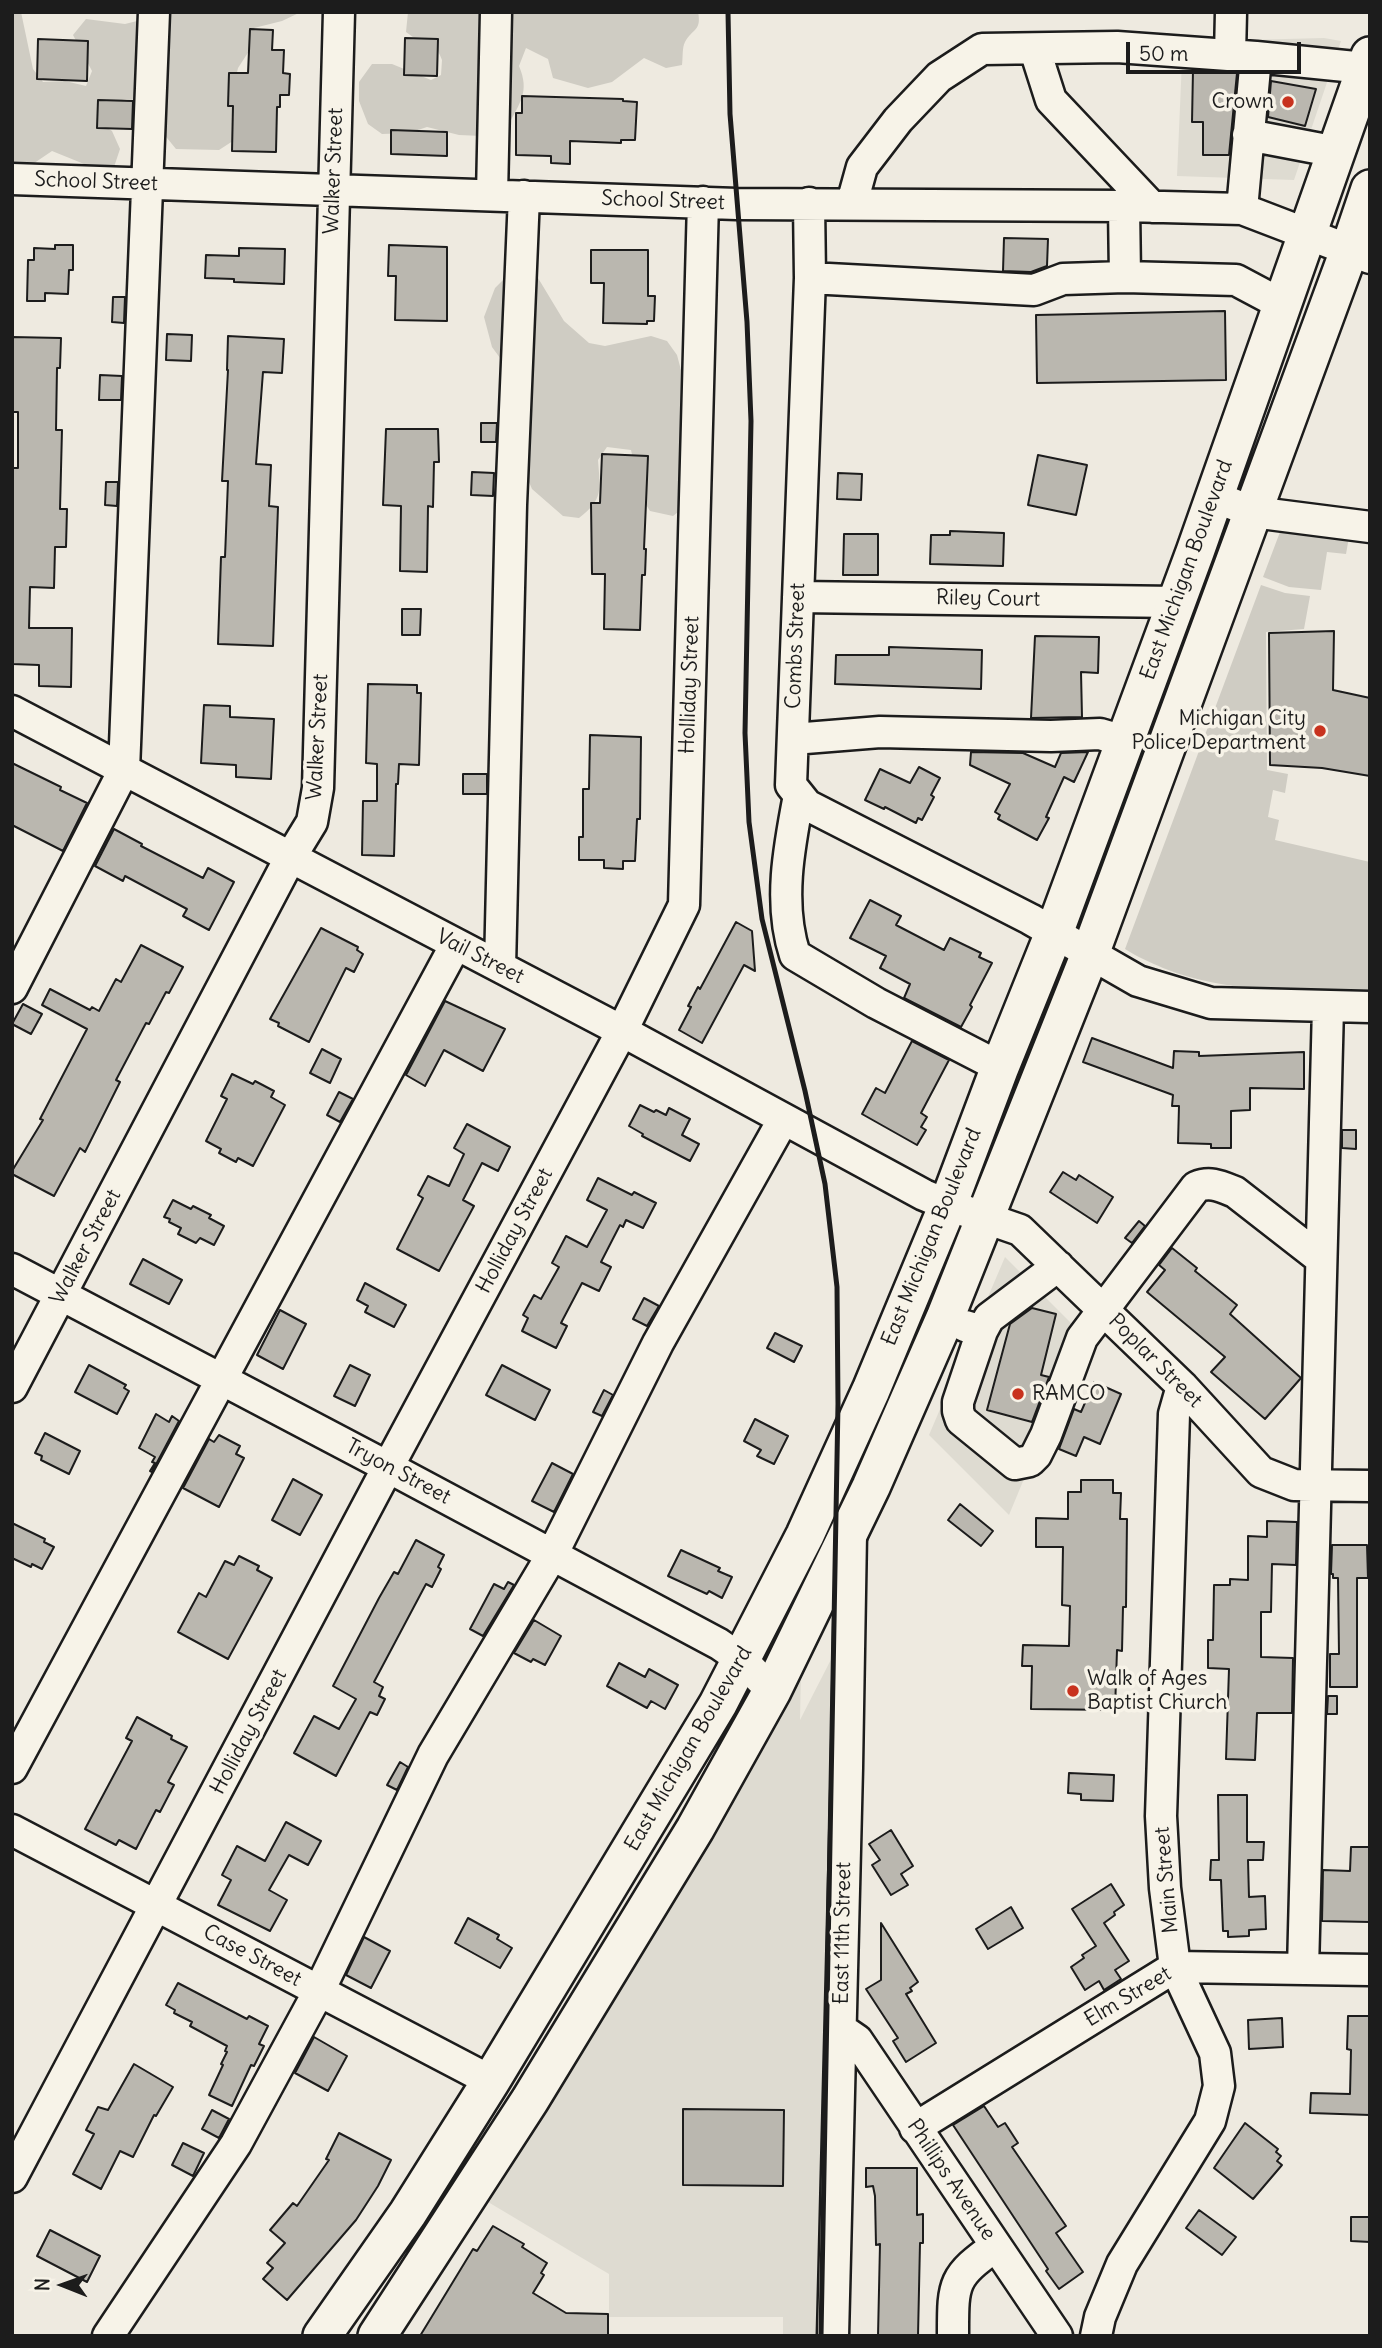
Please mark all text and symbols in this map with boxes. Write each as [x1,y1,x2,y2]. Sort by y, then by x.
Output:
scale bar [1130,28,1305,72]
text: 50 m [1139,40,1188,67]
place label: Crown [1211,89,1274,115]
marker: Crown [1280,94,1296,110]
street label: Walker Street [319,107,349,235]
street label: School Street [34,167,158,197]
street label: School Street [601,186,725,216]
street label: East Michigan Boulevard [1135,457,1239,683]
street label: Combs Street [781,583,811,709]
street label: Riley Court [936,585,1040,613]
street label: Holliday Street [675,616,705,754]
street label: Walker Street [302,673,334,801]
place label: Michigan City Police Department [1131,706,1306,756]
marker: Michigan City Police Department [1312,723,1328,739]
street label: Vail Street [432,924,528,990]
street label: East Michigan Boulevard [877,1125,987,1349]
street label: Holliday Street [471,1164,559,1298]
street label: Walker Street [45,1185,127,1309]
street label: Poplar Street [1103,1309,1207,1413]
place label: RAMCO [1032,1381,1106,1407]
marker: RAMCO [1010,1386,1026,1402]
street label: Tryon Street [341,1434,455,1510]
street label: East Michigan Boulevard [620,1642,758,1856]
street label: Holliday Street [205,1665,293,1799]
place label: Walk of Ages Baptist Church [1087,1666,1227,1716]
marker: Walk of Ages Baptist Church [1065,1683,1081,1699]
street label: Main Street [1150,1826,1184,1934]
street label: East 11th Street [829,1862,857,2004]
street label: Case Street [199,1920,305,1992]
street label: Elm Street [1080,1961,1176,2033]
street label: Phillips Avenue [901,2115,1001,2245]
north arrow [28,2250,98,2320]
text: N [30,2278,54,2291]

